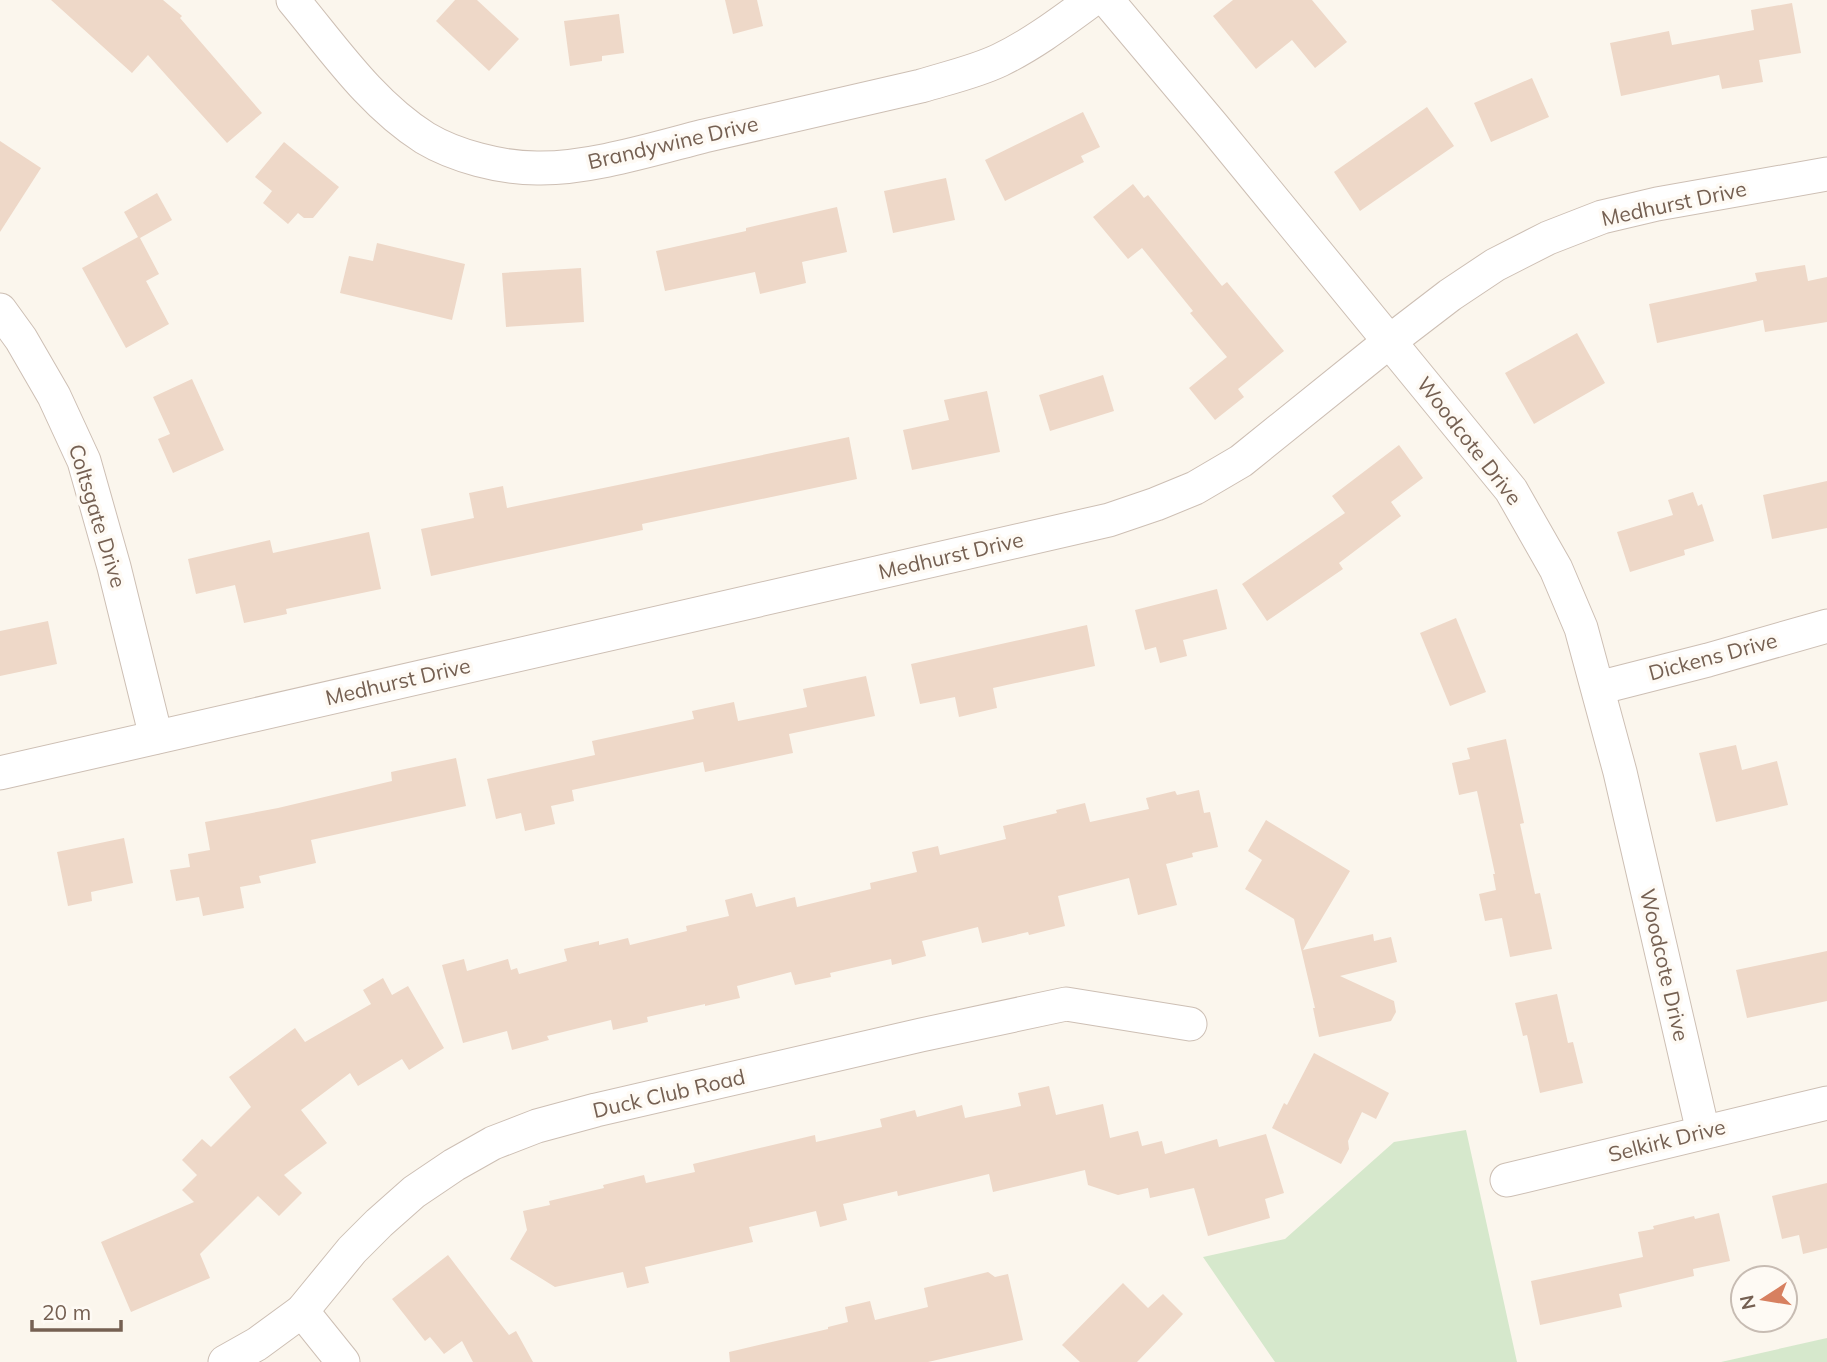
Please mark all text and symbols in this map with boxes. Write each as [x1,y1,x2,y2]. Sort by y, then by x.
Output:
street label: Brandywine Drive [585,110,760,174]
street label: Medhurst Drive [1599,175,1749,231]
street label: Woodcote Drive [1412,371,1528,510]
street label: Coltsgate Drive [64,441,132,591]
street label: Medhurst Drive [876,526,1026,584]
street label: Dickens Drive [1646,626,1780,686]
street label: Medhurst Drive [323,652,473,710]
street label: Woodcote Drive [1635,886,1695,1044]
street label: Duck Club Road [590,1063,747,1123]
street label: Selkirk Drive [1605,1113,1728,1167]
north arrow [1729,1264,1799,1334]
scale bar [32,1288,121,1332]
text: N [1734,1293,1761,1312]
text: 20 m [42,1299,91,1325]

